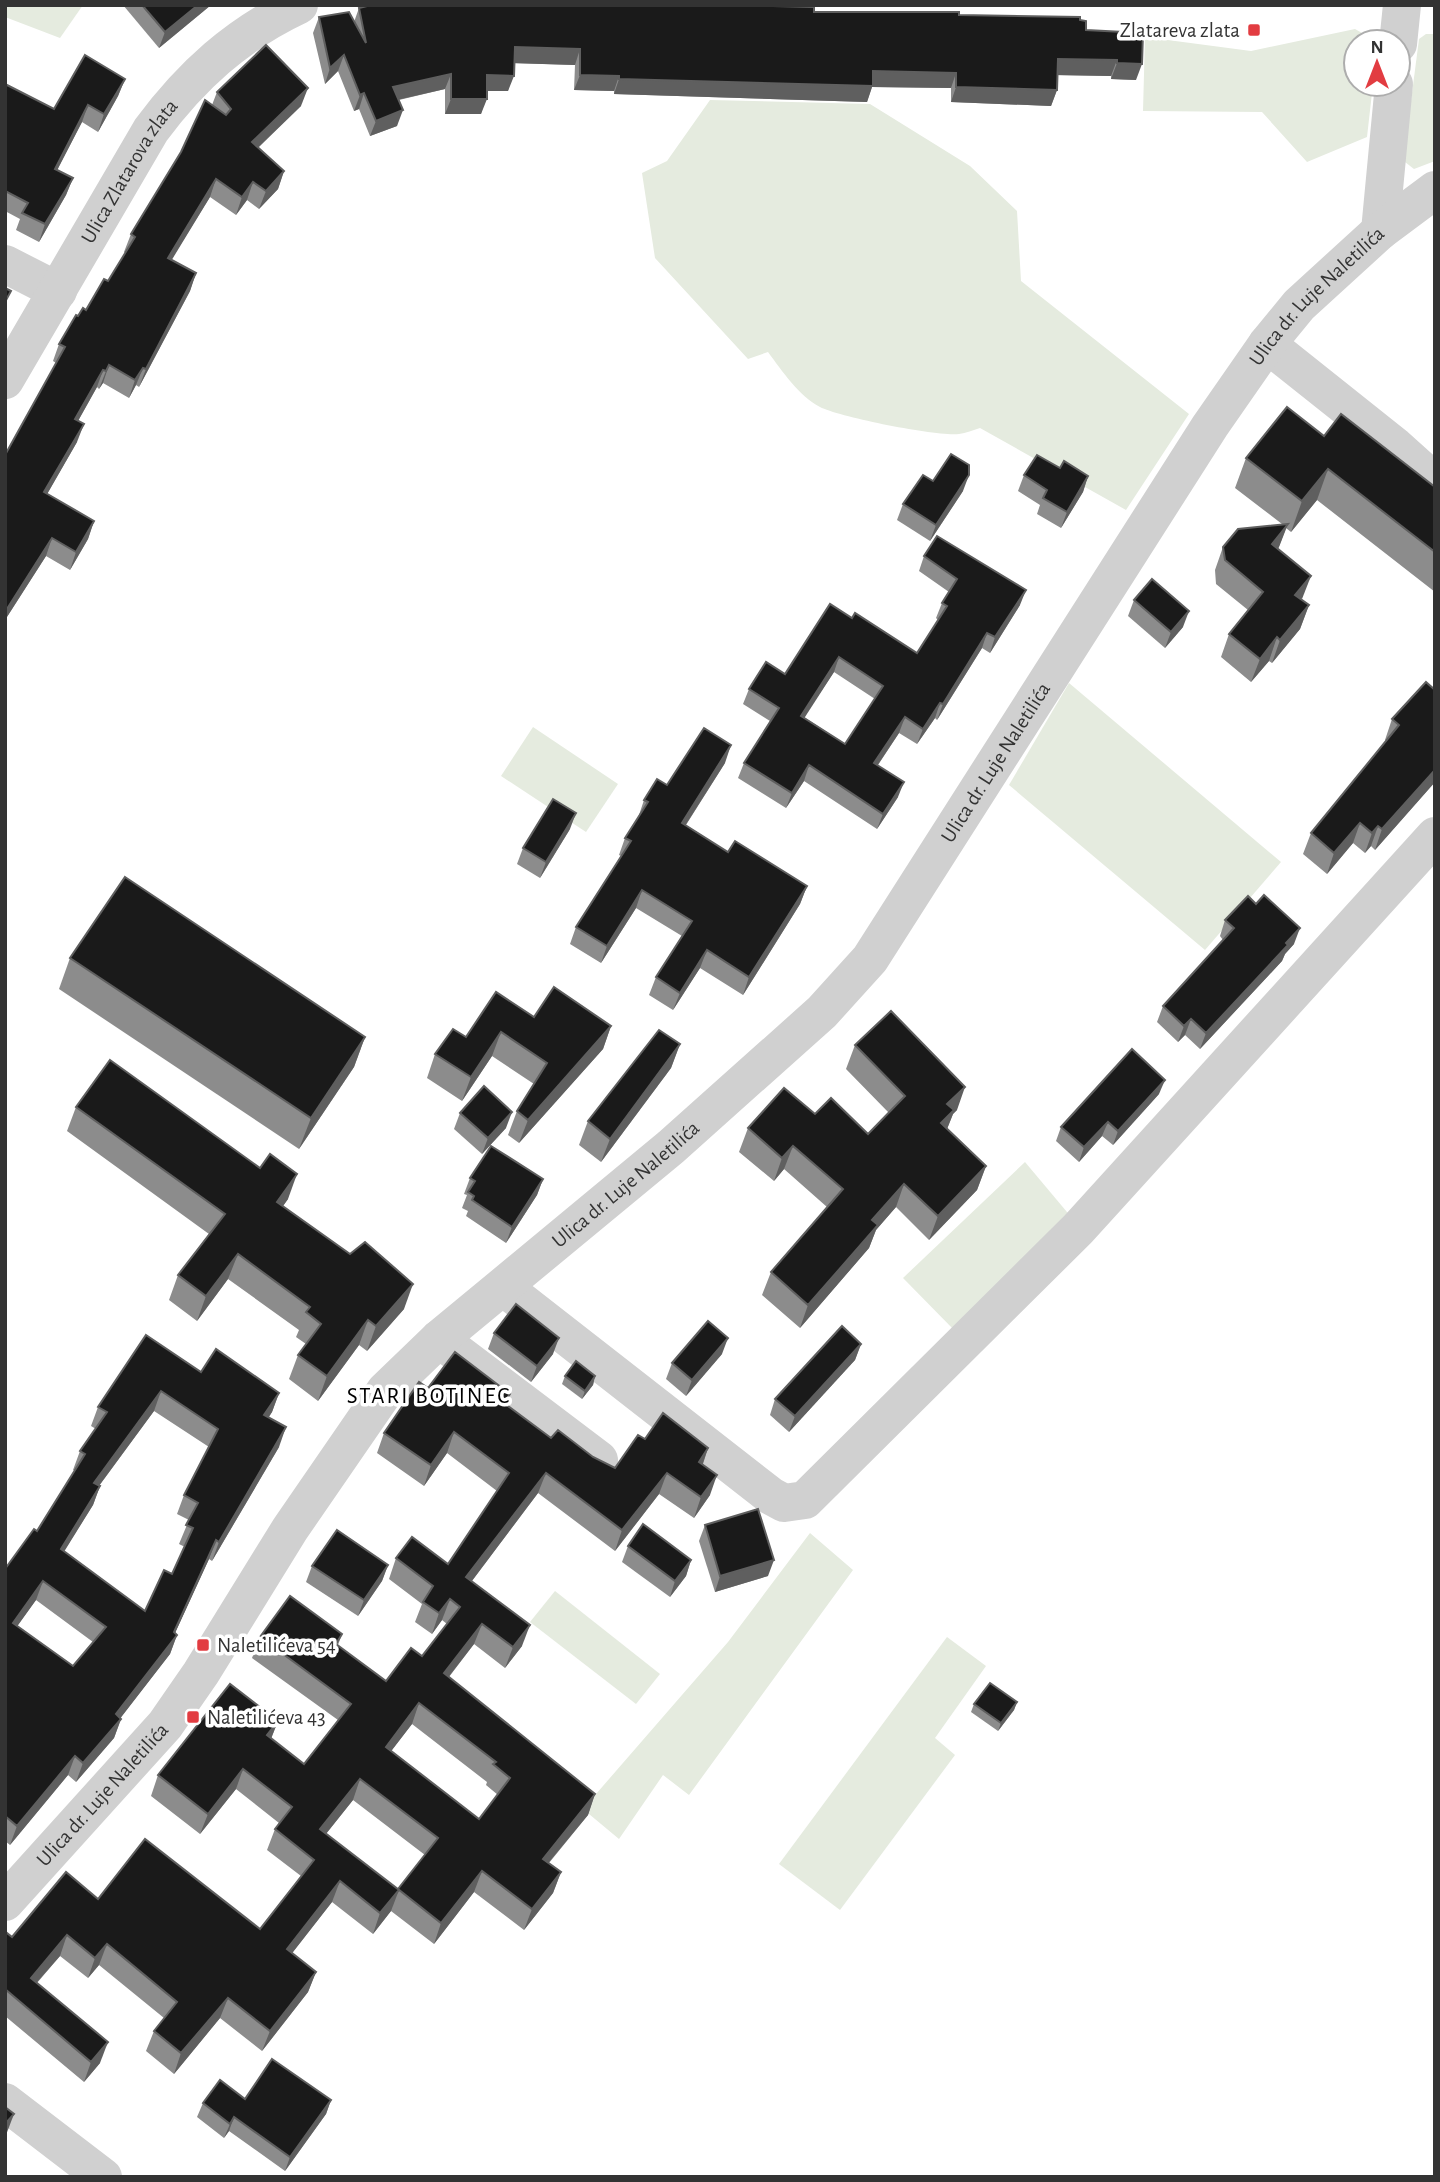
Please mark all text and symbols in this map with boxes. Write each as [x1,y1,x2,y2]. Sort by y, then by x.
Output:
place label: Zlatareva zlata [1120,20,1240,41]
marker: Zlatareva zlata [1246,22,1262,38]
north arrow [1342,28,1412,98]
text: N [1370,38,1384,57]
street label: Ulica Zlatarova zlata [77,95,182,247]
street label: Ulica dr. Luje Naletilića [1245,222,1389,370]
street label: Ulica dr. Luje Naletilića [937,679,1055,846]
street label: Ulica dr. Luje Naletilića [548,1117,704,1252]
district label: STARI BOTINEC [347,1385,511,1408]
place label: Naletilićeva 54 [217,1635,336,1656]
marker: Naletilićeva 54 [195,1637,211,1653]
place label: Naletilićeva 43 [207,1707,326,1728]
marker: Naletilićeva 43 [185,1709,201,1725]
street label: Ulica dr. Luje Naletilića [33,1719,173,1870]

